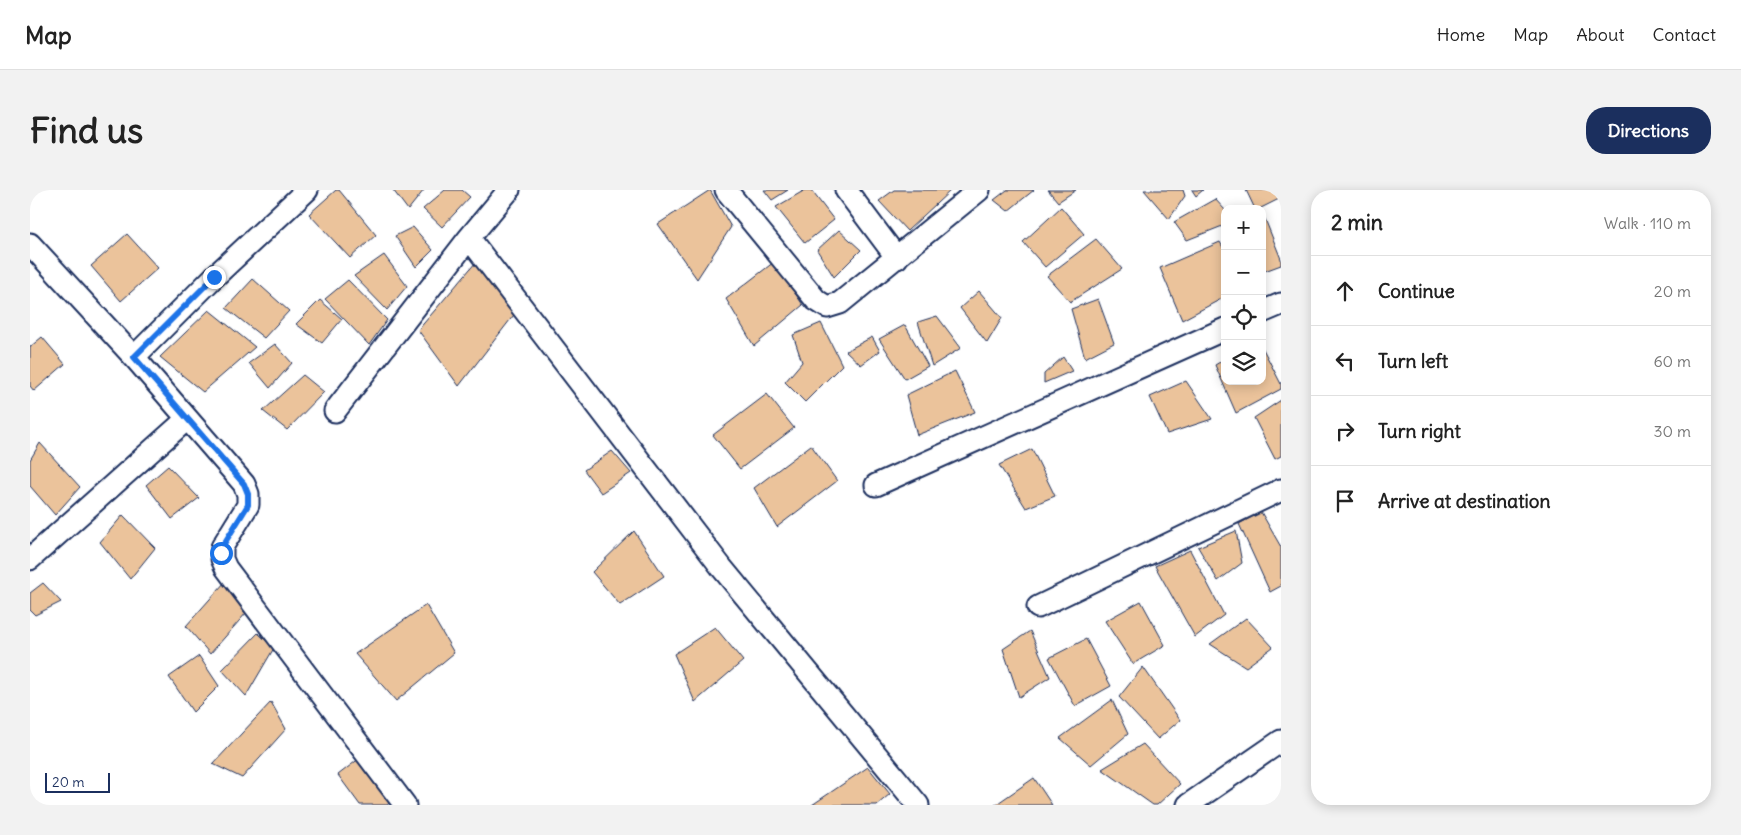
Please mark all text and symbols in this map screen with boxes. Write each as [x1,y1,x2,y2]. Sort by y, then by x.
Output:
text: Map [25,20,72,50]
text: Home [1437,23,1485,46]
text: Map [1513,23,1548,46]
text: About [1576,23,1624,46]
text: Contact [1652,23,1716,46]
button: Directions [1586,107,1711,154]
text: Find us [30,108,143,152]
map controls [1221,205,1266,385]
button: + [1221,205,1266,250]
text: 2 min [1331,209,1383,236]
text: Walk · 110 m [1604,213,1691,233]
button: − [1221,250,1266,295]
route end [203,266,226,289]
icon: ahead [1331,277,1359,305]
text: Continue [1378,279,1455,303]
text: 20 m [1654,281,1691,301]
button: locate [1221,295,1266,340]
button: layers [1221,340,1266,385]
icon: left [1331,347,1359,375]
text: Turn left [1378,349,1448,373]
text: 60 m [1653,351,1691,371]
icon: right [1331,417,1359,445]
text: Turn right [1378,419,1461,443]
text: 30 m [1654,421,1691,441]
icon: arrive [1331,487,1359,515]
text: Arrive at destination [1378,489,1551,513]
route start [210,542,233,565]
scale bar [45,770,110,793]
text: 20 m [52,773,85,791]

